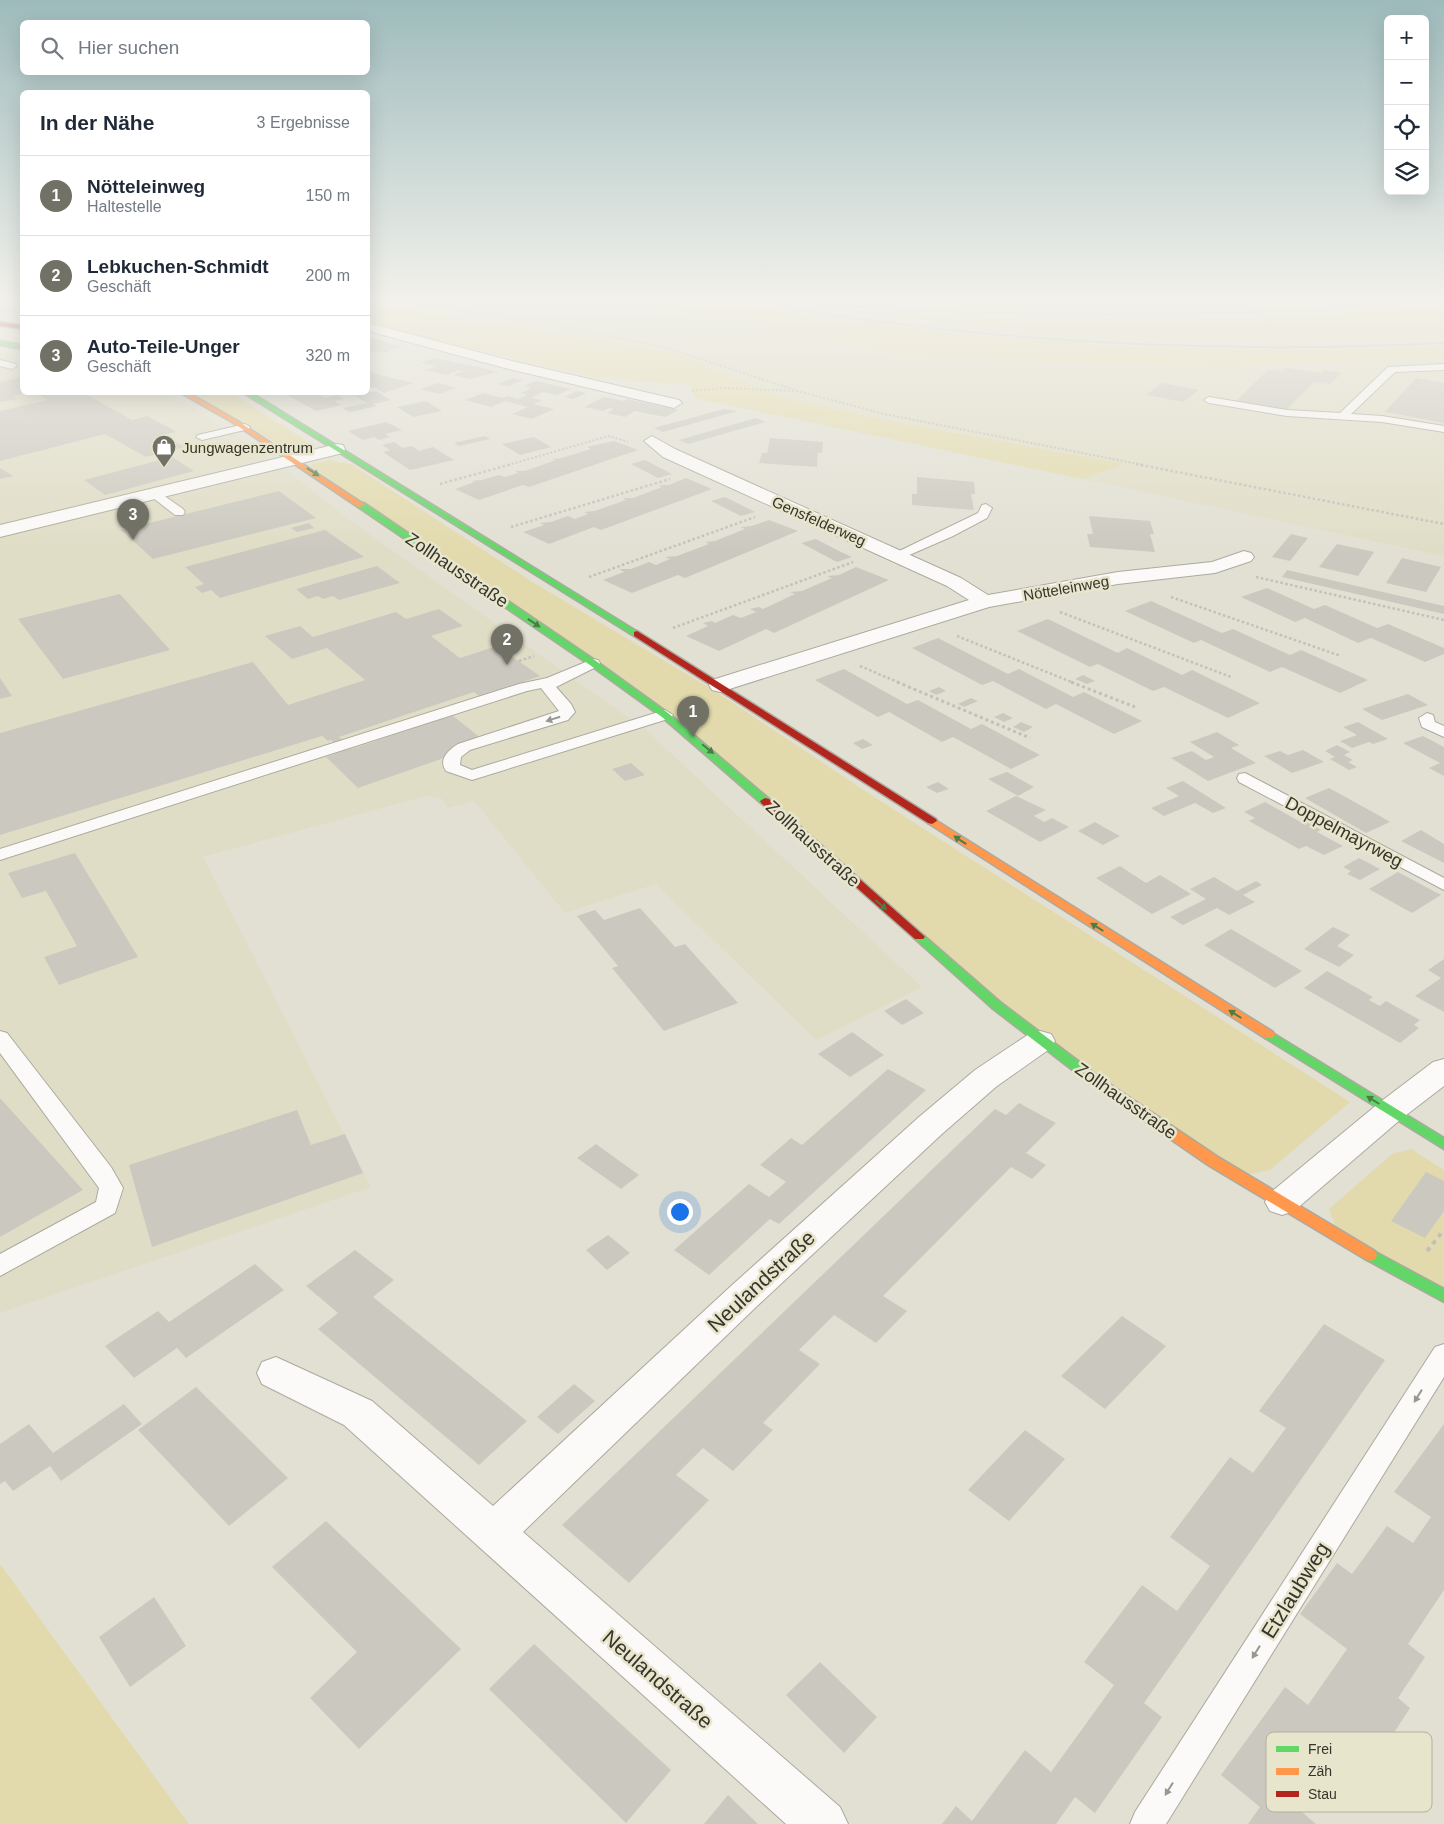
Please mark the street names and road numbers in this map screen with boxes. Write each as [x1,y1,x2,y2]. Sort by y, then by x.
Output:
street label: Gensfelderweg [769,493,869,549]
street label: Zollhausstraße [402,528,512,612]
street label: Nötteleinweg [1022,572,1110,604]
street label: Doppelmayrweg [1282,793,1406,871]
street label: Zollhausstraße [762,797,864,891]
street label: Zollhausstraße [1071,1059,1181,1143]
street label: Neulandstraße [703,1226,819,1336]
street label: Etzlaubweg [1256,1538,1334,1642]
street label: Neulandstraße [598,1625,718,1733]

